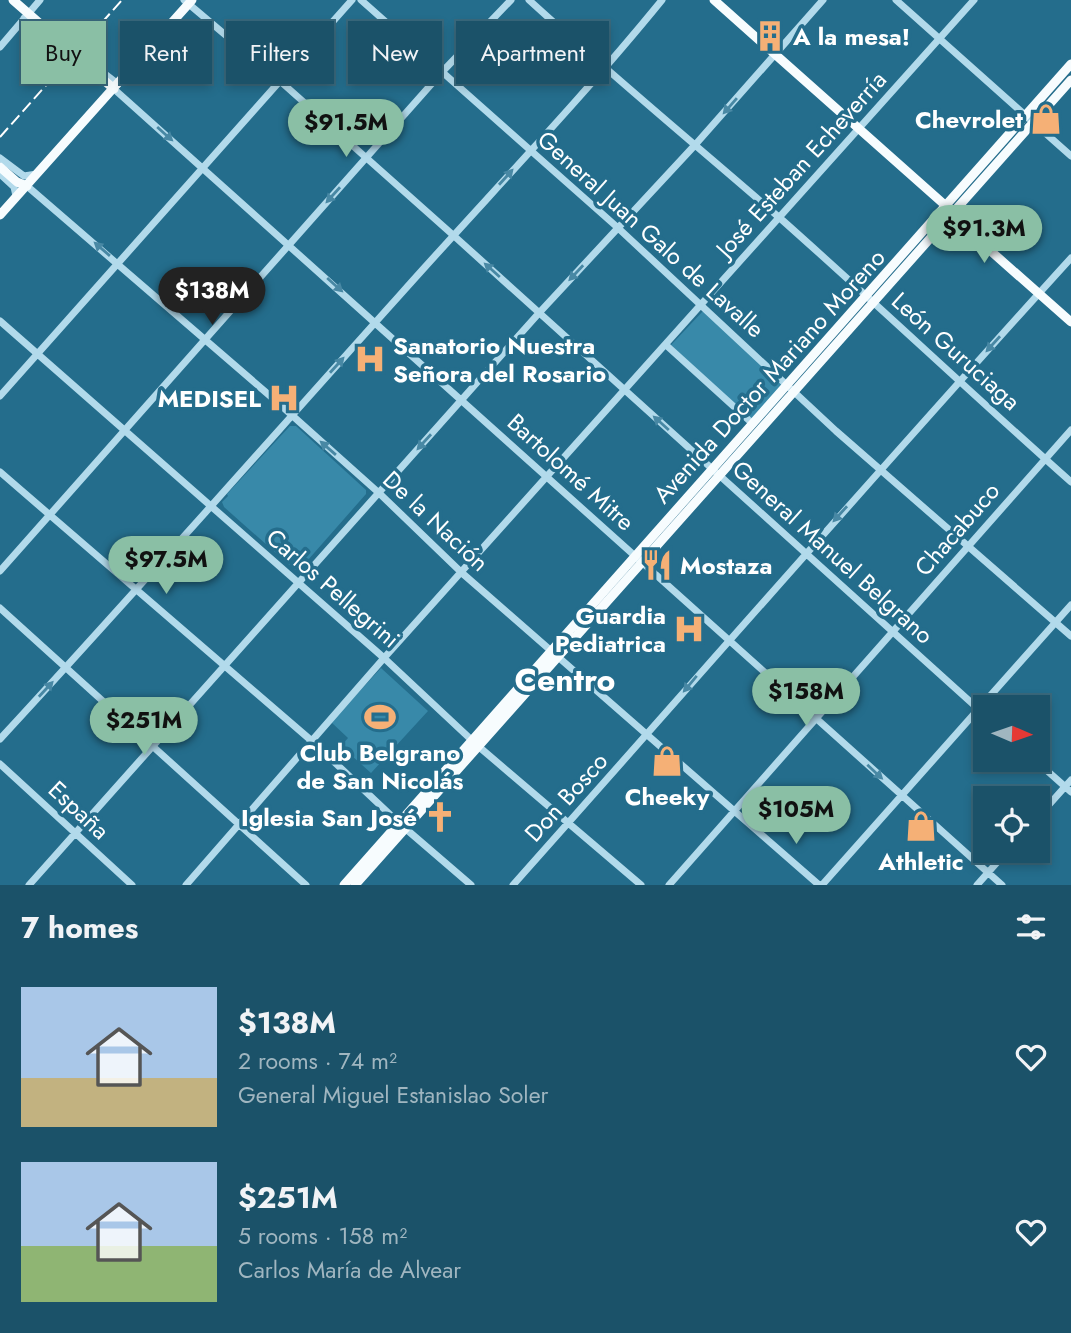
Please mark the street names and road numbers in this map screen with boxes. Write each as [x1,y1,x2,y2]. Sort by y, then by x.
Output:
street label: José Esteban Echeverría [706,63,894,267]
street label: General Juan Galo de Lavalle [530,122,772,346]
street label: Avenida Doctor Mariano Moreno [645,241,893,511]
street label: León Guruciaga [884,284,1028,418]
street label: Bartolomé Mitre [500,405,642,539]
street label: General Manuel Belgrano [725,452,941,652]
street label: De la Nación [375,463,497,579]
street label: Chacabuco [906,474,1008,584]
street label: Carlos Pellegrini [259,520,407,656]
street label: Don Bosco [516,744,616,850]
street label: España [41,773,117,847]

